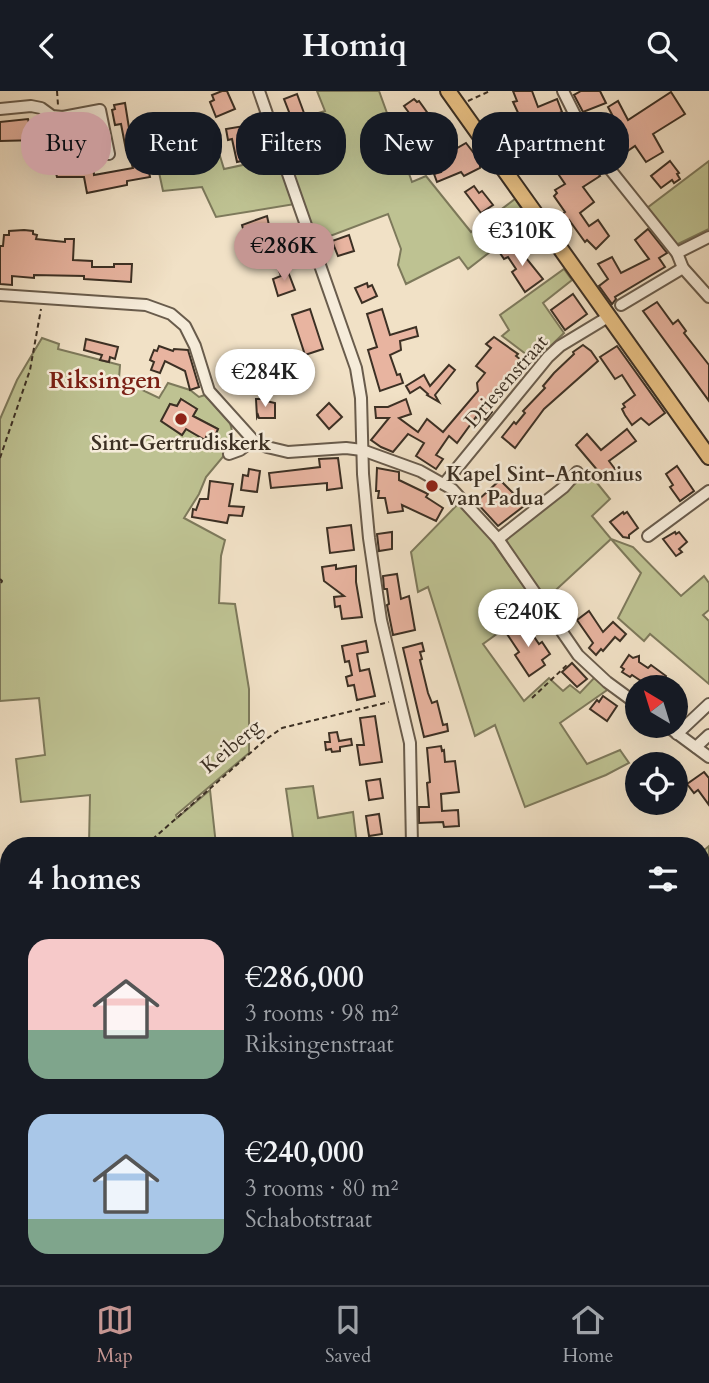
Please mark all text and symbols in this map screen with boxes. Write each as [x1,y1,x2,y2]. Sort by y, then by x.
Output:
text: Homiq [302,24,407,68]
icon: back [28,27,66,65]
icon: search [643,27,681,65]
chip: Buy [21,112,111,175]
chip: Rent [125,112,222,175]
chip: Filters [236,112,346,175]
chip: New [360,112,458,175]
chip: Apartment [472,112,629,175]
pin: €310K [473,209,571,268]
text: €310K [488,215,556,246]
pin: €286K [235,223,333,283]
text: €286K [250,230,318,261]
street label: Driesenstraat [458,328,555,434]
pin: €284K [216,349,314,409]
text: €284K [231,356,299,387]
district label: Riksingen [49,364,162,397]
marker: Sint-Gertrudiskerk [173,411,189,427]
place label: Sint-Gertrudiskerk [91,429,271,458]
place label: Kapel Sint-Antonius van Padua [446,460,642,513]
marker: Kapel Sint-Antonius van Padua [424,478,440,494]
pin: €240K [479,589,577,649]
text: €240K [494,596,562,627]
north arrow [625,675,688,739]
map controls [625,675,688,815]
street label: Keiberg [195,712,268,780]
button: locate [625,752,688,815]
text: 4 homes [28,859,141,900]
icon: filters [644,860,682,898]
text: €286,000 [245,957,364,998]
icon: home [84,967,168,1051]
text: 3 rooms · 98 m² [245,998,398,1029]
text: Riksingenstraat [245,1029,394,1060]
text: €240,000 [245,1132,364,1173]
icon: home [84,1142,168,1226]
text: 3 rooms · 80 m² [245,1173,398,1204]
text: Schabotstraat [245,1204,372,1235]
tab: Map [96,1301,134,1369]
tab: Saved [325,1301,371,1369]
tab: Home [562,1301,613,1369]

